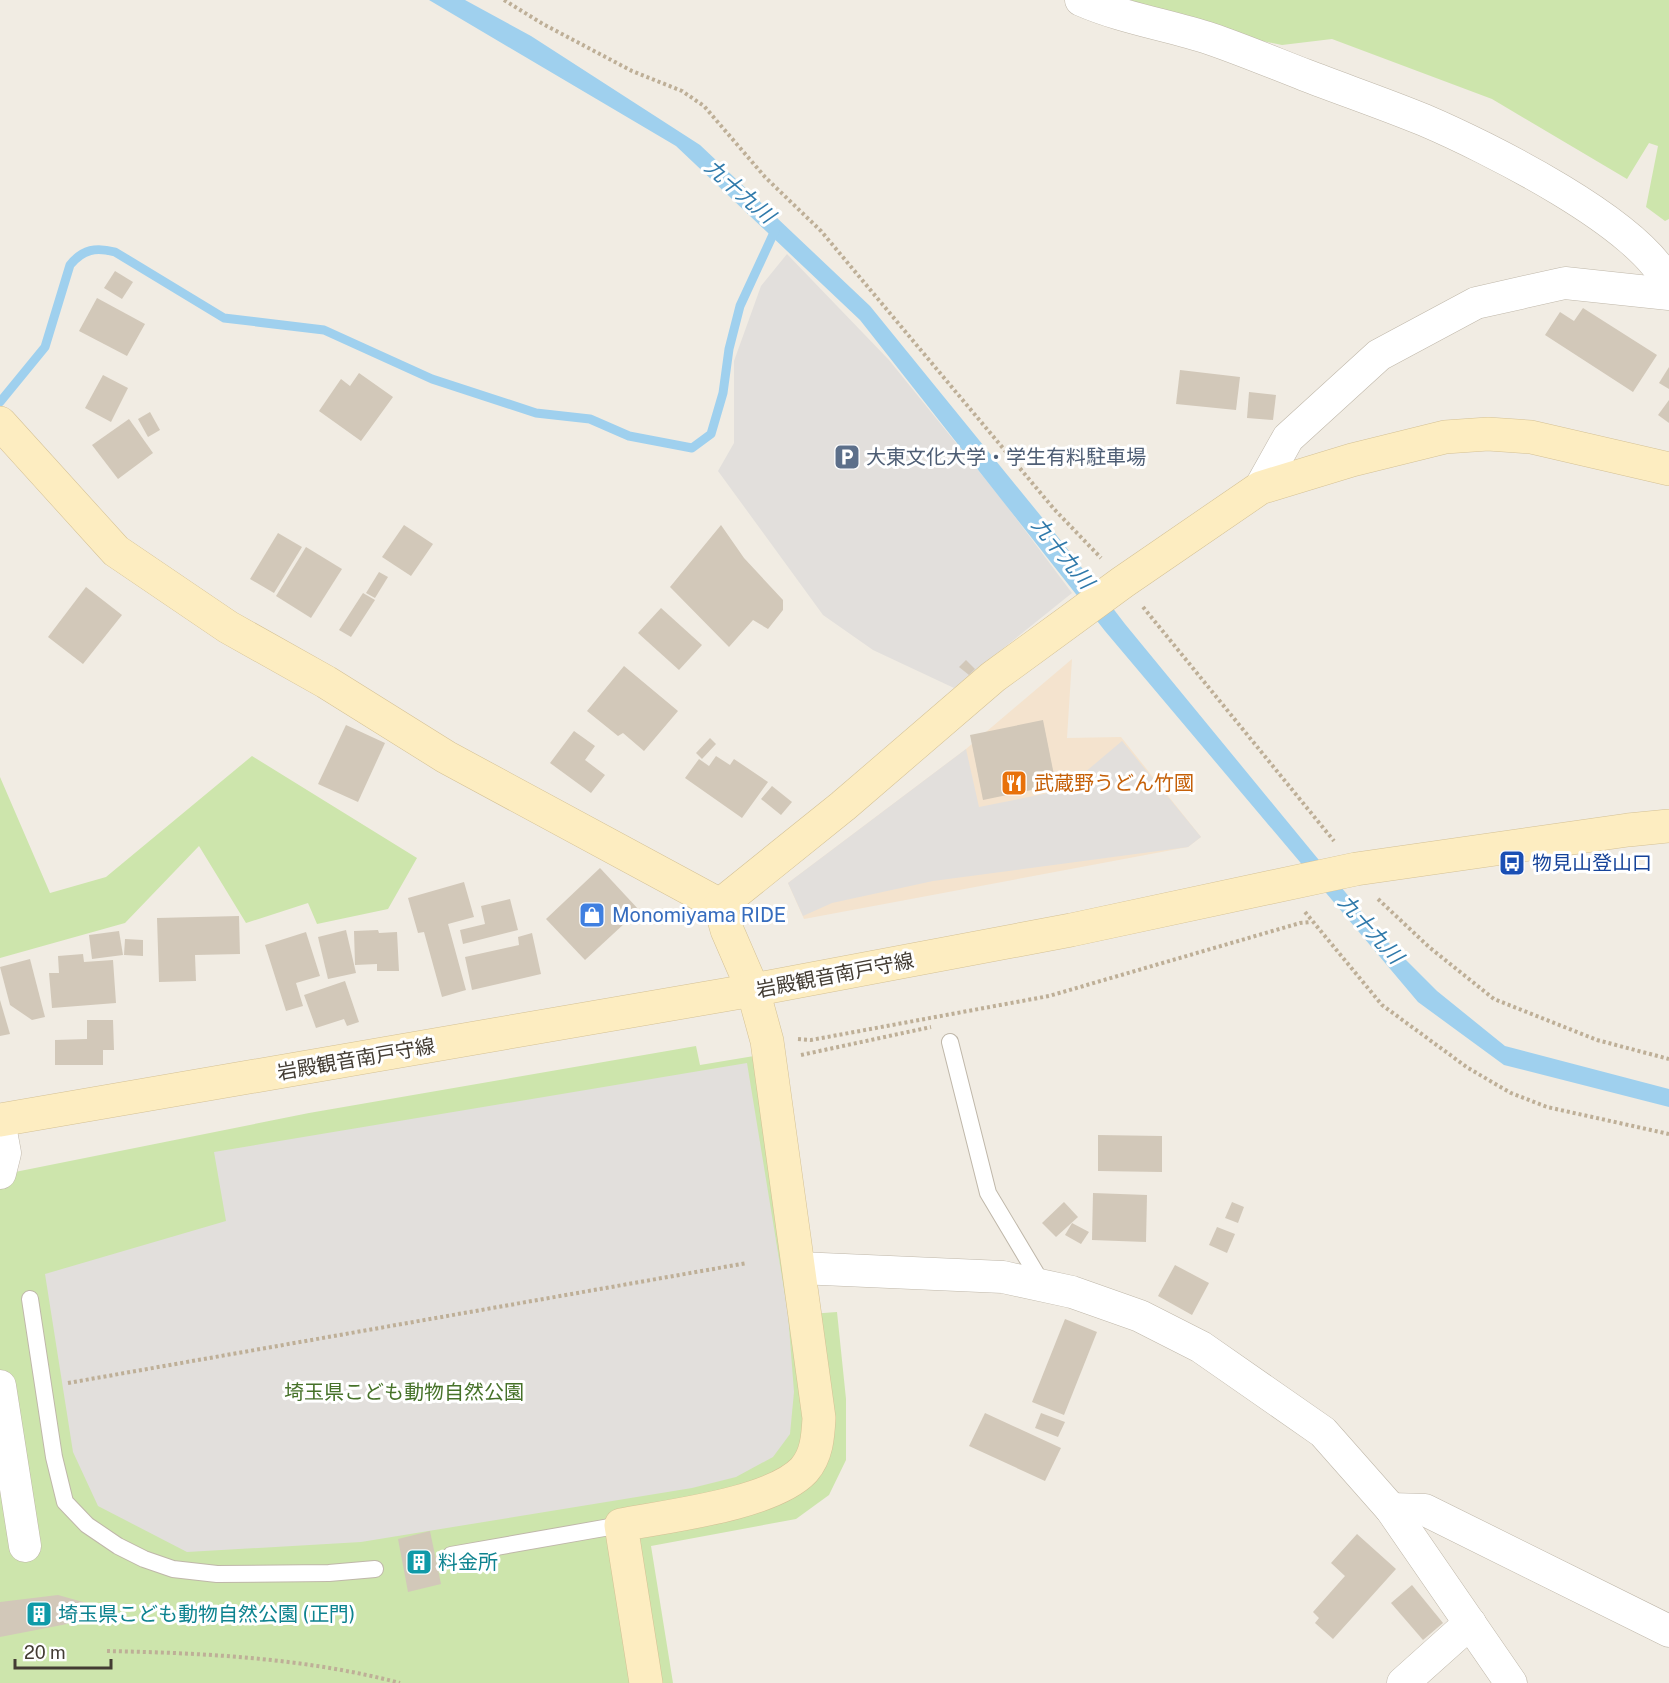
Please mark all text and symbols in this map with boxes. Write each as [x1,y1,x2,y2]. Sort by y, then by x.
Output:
water label: 九十九川 [700,154,781,229]
parking icon: 大東文化大学・学生有料駐車場 [832,442,862,472]
place label: 大東文化大学・学生有料駐車場 [866,445,1146,469]
water label: 九十九川 [1027,512,1100,595]
restaurant icon: 武蔵野うどん竹國 [999,768,1029,798]
place label: 武蔵野うどん竹國 [1034,771,1194,795]
bus stop icon: 物見山登山口 [1497,848,1527,878]
place label: 物見山登山口 [1532,851,1652,875]
water label: 九十九川 [1334,889,1410,970]
shop icon: Monomiyama RIDE [577,900,607,930]
place label: Monomiyama RIDE [612,903,786,927]
street label: 岩殿観音南戸守線 [754,948,916,1002]
street label: 岩殿観音南戸守線 [275,1033,437,1085]
park label: 埼玉県こども動物自然公園 [284,1380,524,1404]
building icon: 料金所 [404,1547,434,1577]
place label: 料金所 [438,1550,498,1574]
building icon: 埼玉県こども動物自然公園 (正門) [24,1599,54,1629]
place label: 埼玉県こども動物自然公園 (正門) [58,1602,355,1626]
scale bar [15,1632,111,1670]
text: 20 m [24,1642,66,1663]

